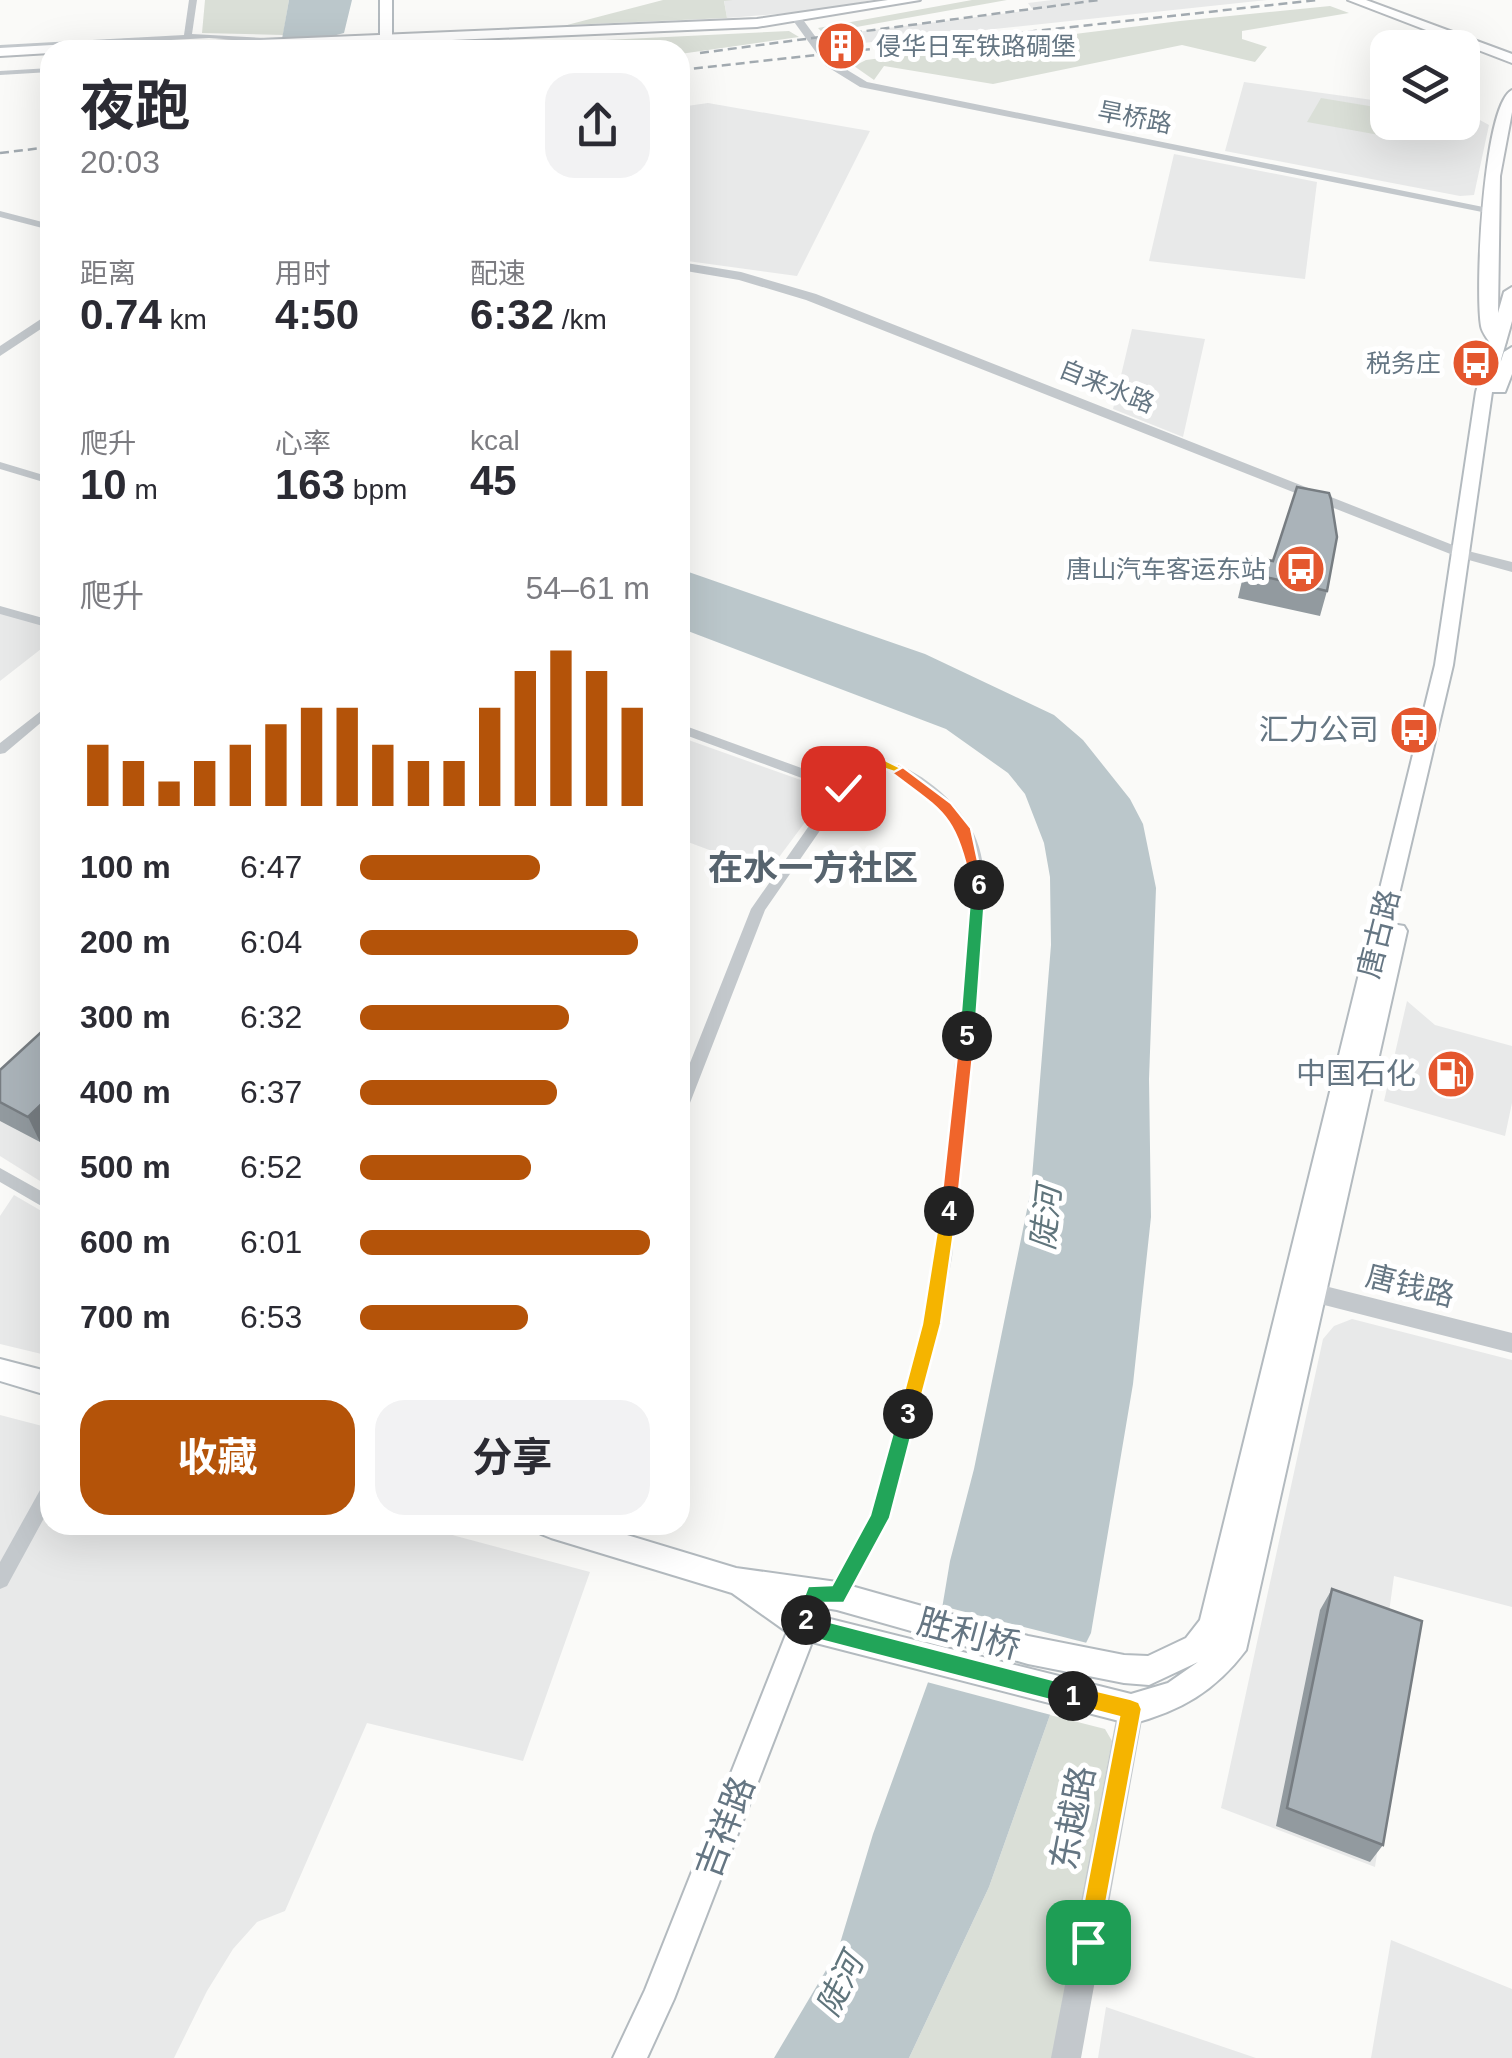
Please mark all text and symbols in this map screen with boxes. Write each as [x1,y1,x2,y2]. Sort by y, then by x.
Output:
building icon: 侵华日军铁路碉堡 [815,20,867,72]
map controls [1370,30,1480,140]
button: layers [1370,30,1480,140]
place label: 侵华日军铁路碉堡 [876,32,1076,60]
button: share [545,73,650,178]
text: 夜跑 [80,75,190,137]
street label: 旱桥路 [1096,96,1174,138]
text: 20:03 [80,144,160,180]
text: 距离 [80,258,136,289]
text: 用时 [275,258,331,289]
text: 配速 [470,258,526,289]
text: 0.74 [80,291,162,338]
text: 4:50 [275,291,359,338]
text: 6:32 [470,291,554,338]
text: km [162,304,207,335]
text: /km [554,304,607,335]
bus stop icon: 税务庄 [1450,337,1502,389]
place label: 税务庄 [1366,349,1441,377]
street label: 自来水路 [1055,354,1159,418]
text: kcal [470,425,520,456]
text: 爬升 [80,428,136,459]
text: 心率 [275,428,331,459]
text: 45 [470,457,517,504]
text: 10 [80,461,127,508]
text: 163 [275,461,345,508]
text: m [127,474,158,505]
text: bpm [345,474,407,505]
bus stop icon: 唐山汽车客运东站 [1275,543,1327,595]
place label: 唐山汽车客运东站 [1066,555,1266,583]
text: 54–61 m [525,570,650,606]
text: 爬升 [80,578,144,614]
bus stop icon: 汇力公司 [1388,704,1440,756]
place label: 汇力公司 [1259,713,1379,746]
pin [801,746,886,831]
icon: check [816,761,871,816]
district label: 在水一方社区 [708,848,918,887]
text: 100 m [80,849,171,885]
text: 6:47 [240,849,302,885]
pin: 6 [954,860,1004,910]
text: 6 [971,869,987,900]
street label: 唐古路 [1352,886,1405,982]
text: 200 m [80,924,171,960]
text: 6:04 [240,924,302,960]
text: 300 m [80,999,171,1035]
text: 6:32 [240,999,302,1035]
pin: 5 [942,1011,992,1061]
text: 5 [959,1020,975,1051]
fuel station icon: 中国石化 [1425,1048,1477,1100]
place label: 中国石化 [1296,1057,1416,1090]
text: 400 m [80,1074,171,1110]
text: 6:37 [240,1074,302,1110]
text: 500 m [80,1149,171,1185]
text: 6:52 [240,1149,302,1185]
water label: 陡河 [1025,1178,1068,1252]
pin: 4 [924,1186,974,1236]
text: 4 [941,1195,957,1226]
text: 600 m [80,1224,171,1260]
text: 6:01 [240,1224,302,1260]
street label: 唐钱路 [1362,1259,1458,1312]
text: 700 m [80,1299,171,1335]
text: 6:53 [240,1299,302,1335]
pin: 3 [883,1389,933,1439]
text: 3 [900,1398,916,1429]
button: 收藏 [80,1400,355,1515]
button: 分享 [375,1400,650,1515]
pin: 2 [781,1595,831,1645]
street label: 胜利桥 [913,1601,1025,1666]
text: 2 [798,1604,814,1635]
pin: 1 [1048,1671,1098,1721]
text: 1 [1065,1680,1081,1711]
street label: 东越路 [1043,1763,1102,1873]
street label: 吉祥路 [688,1771,762,1883]
pin [1046,1900,1131,1985]
icon: arrive [1061,1915,1116,1970]
water label: 陡河 [810,1943,873,2022]

